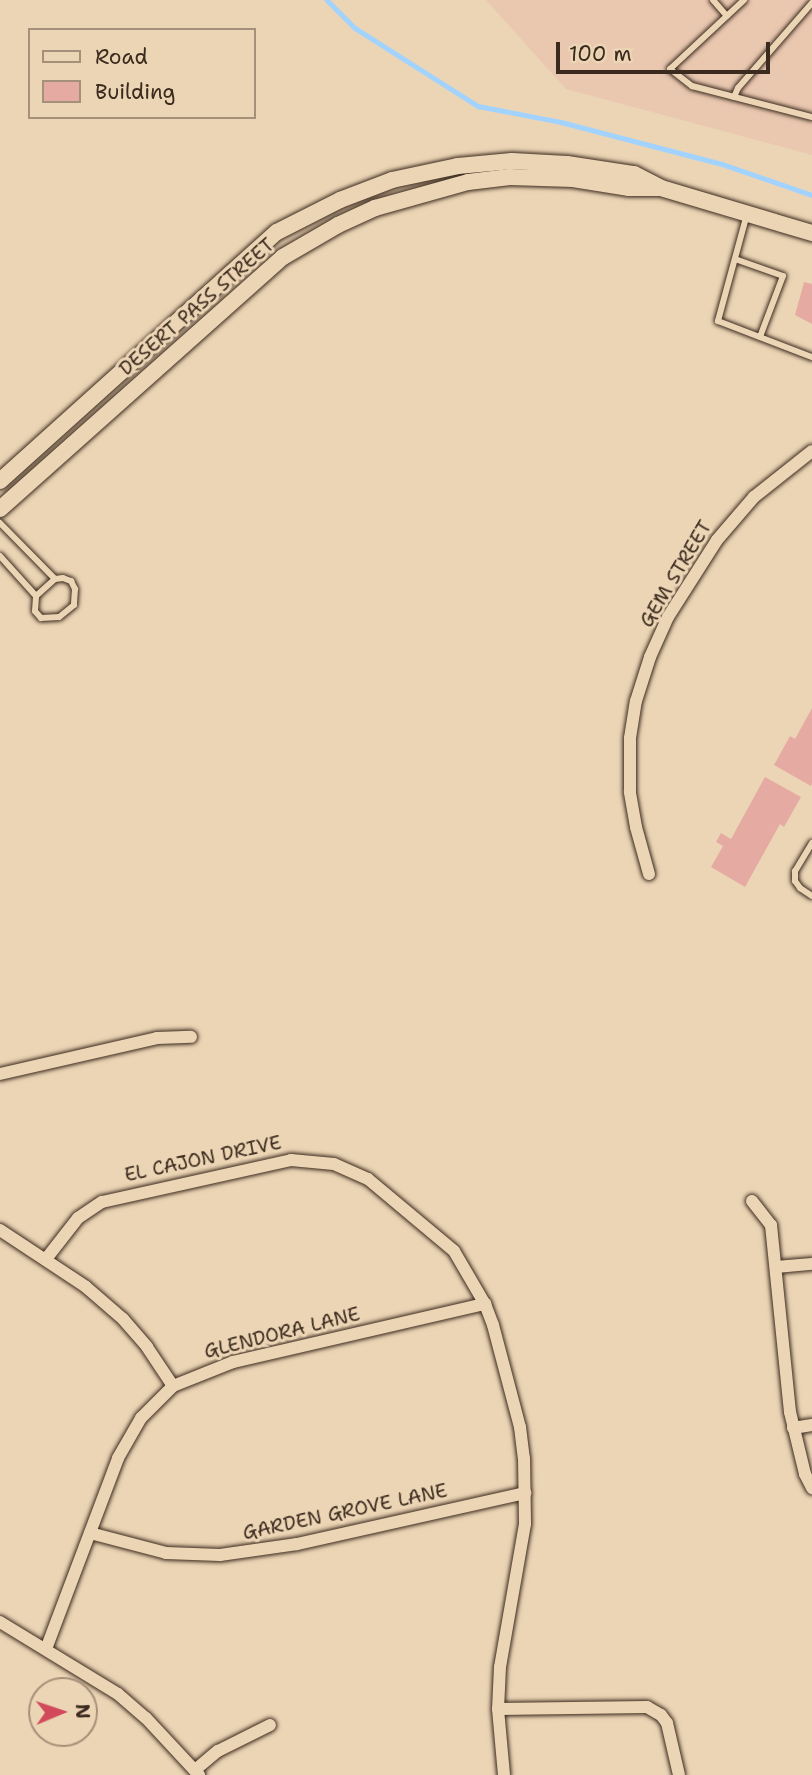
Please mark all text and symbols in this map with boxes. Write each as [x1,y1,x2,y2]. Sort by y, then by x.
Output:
legend [28,28,256,119]
scale bar [560,28,774,72]
text: 100 m [569,40,632,68]
text: Road [95,43,148,71]
text: Building [95,78,175,106]
street label: DESERT PASS STREET [115,233,279,381]
street label: GEM STREET [635,517,717,631]
street label: EL CAJON DRIVE [123,1131,283,1187]
street label: GLENDORA LANE [202,1303,362,1363]
street label: GARDEN GROVE LANE [241,1479,449,1545]
north arrow [28,1677,98,1747]
text: N [70,1703,95,1719]

